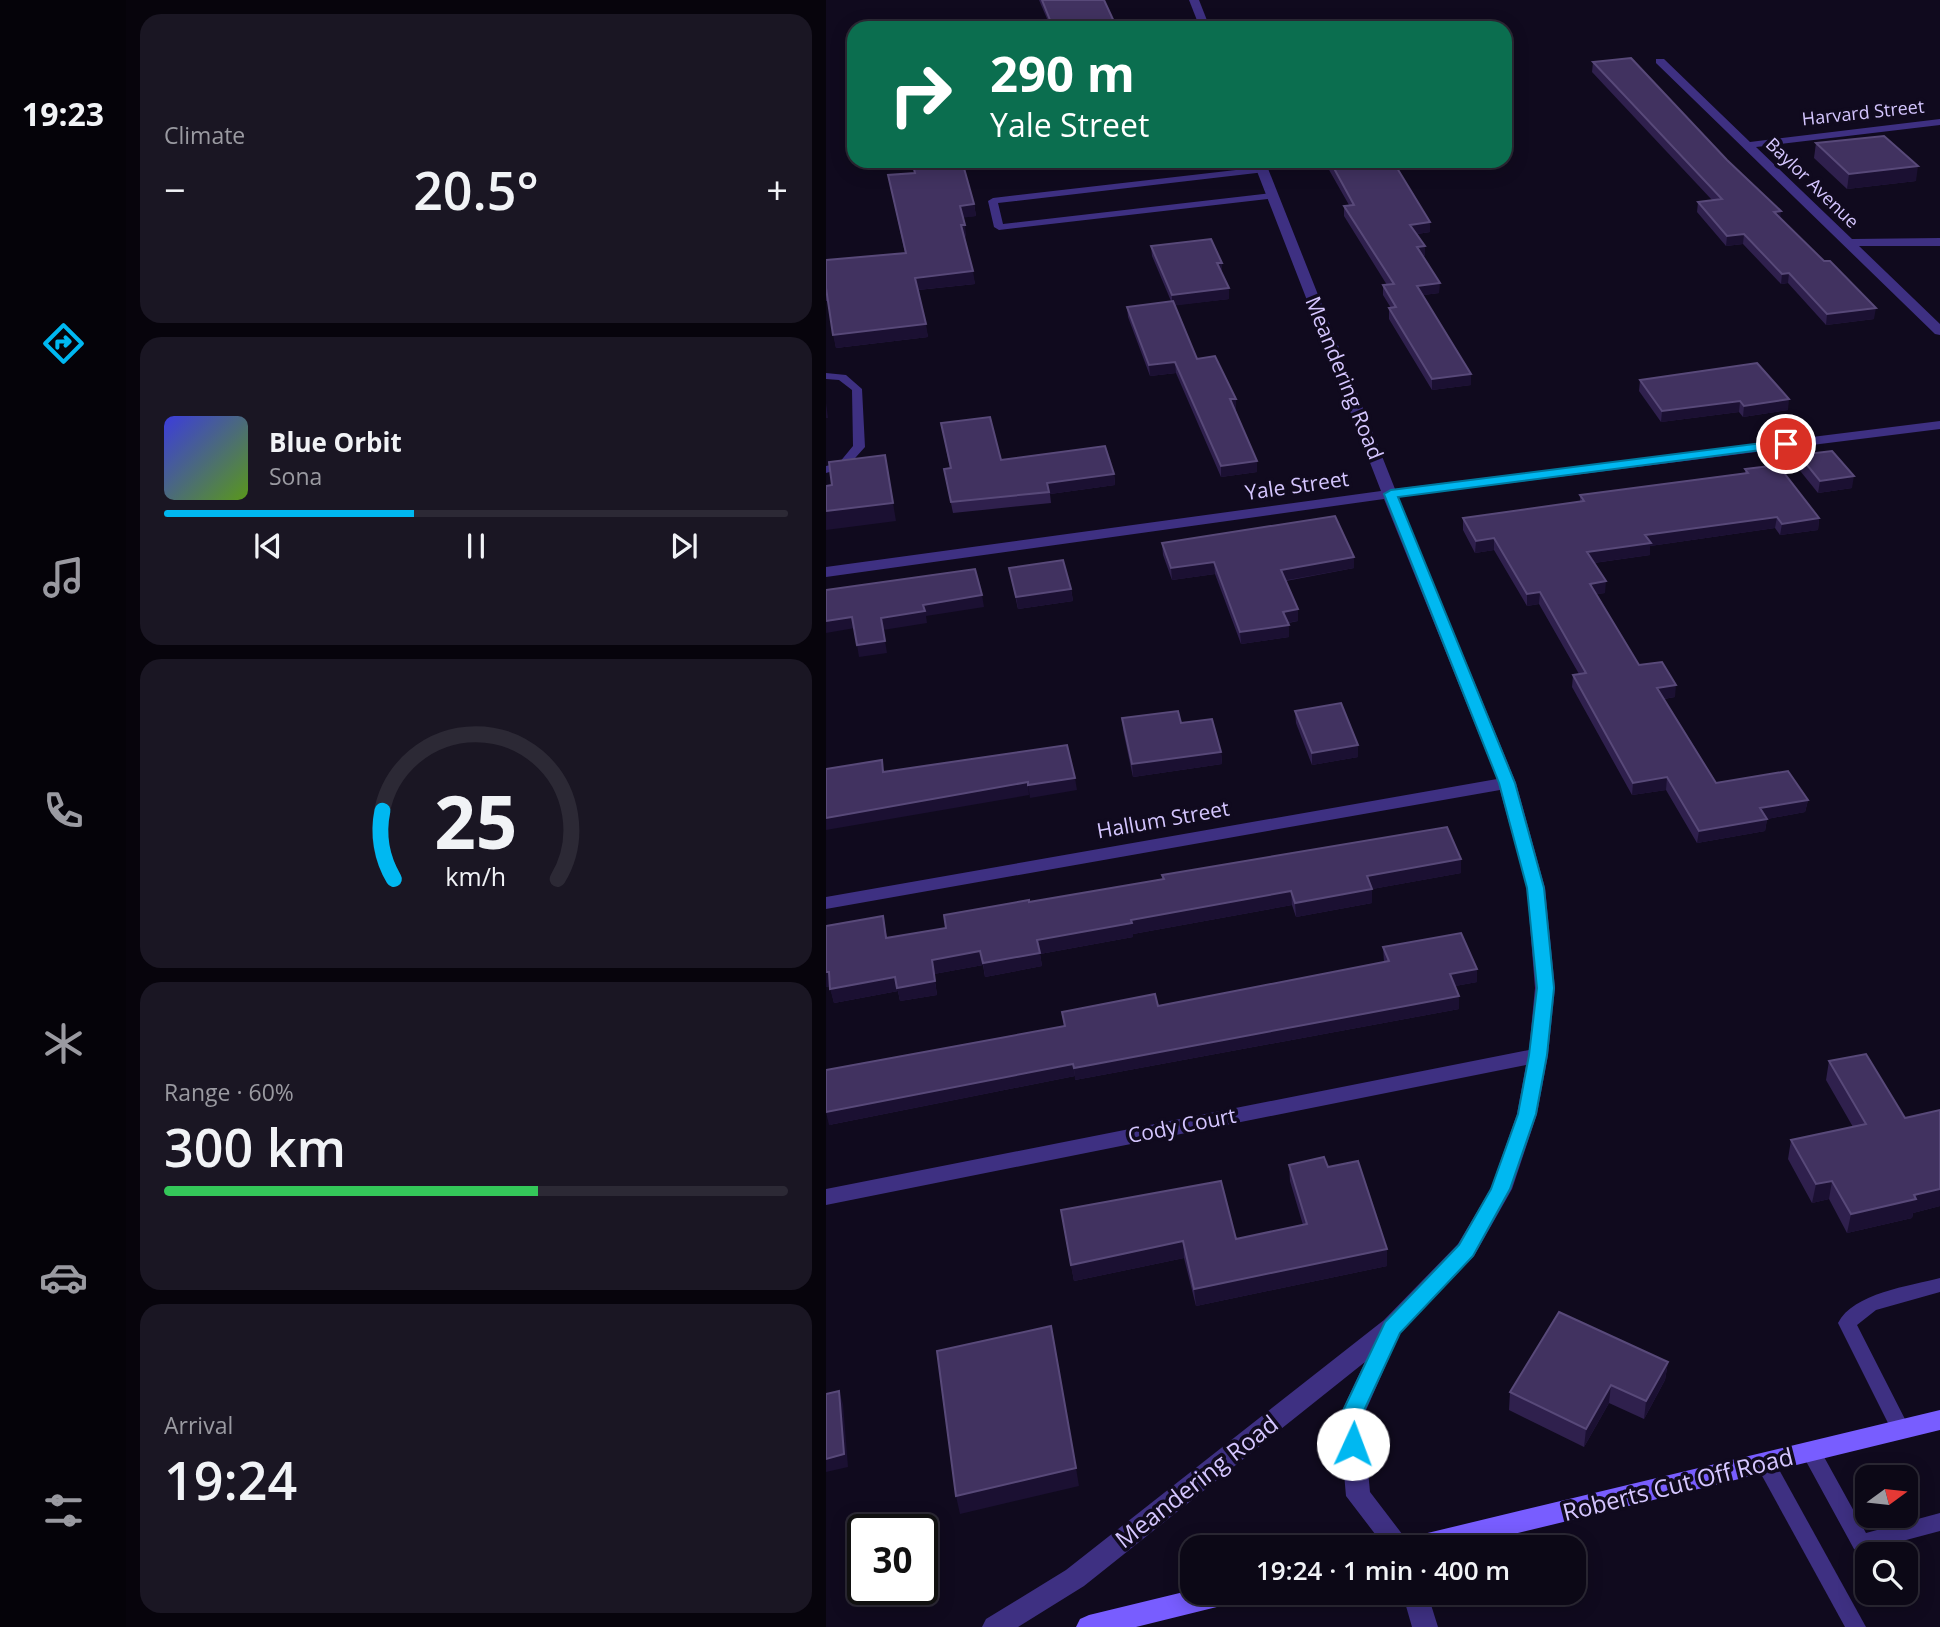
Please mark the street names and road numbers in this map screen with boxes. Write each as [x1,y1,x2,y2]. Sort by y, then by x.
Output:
street label: Harvard Street [1801,94,1925,130]
street label: Baylor Avenue [1761,132,1864,233]
street label: Meandering Road [1299,292,1390,463]
street label: Yale Street [1243,464,1351,506]
street label: Hallum Street [1094,794,1231,844]
street label: Cody Court [1125,1101,1238,1149]
street label: Meandering Road [1108,1407,1284,1555]
street label: Roberts Cut Off Road [1559,1439,1796,1528]

